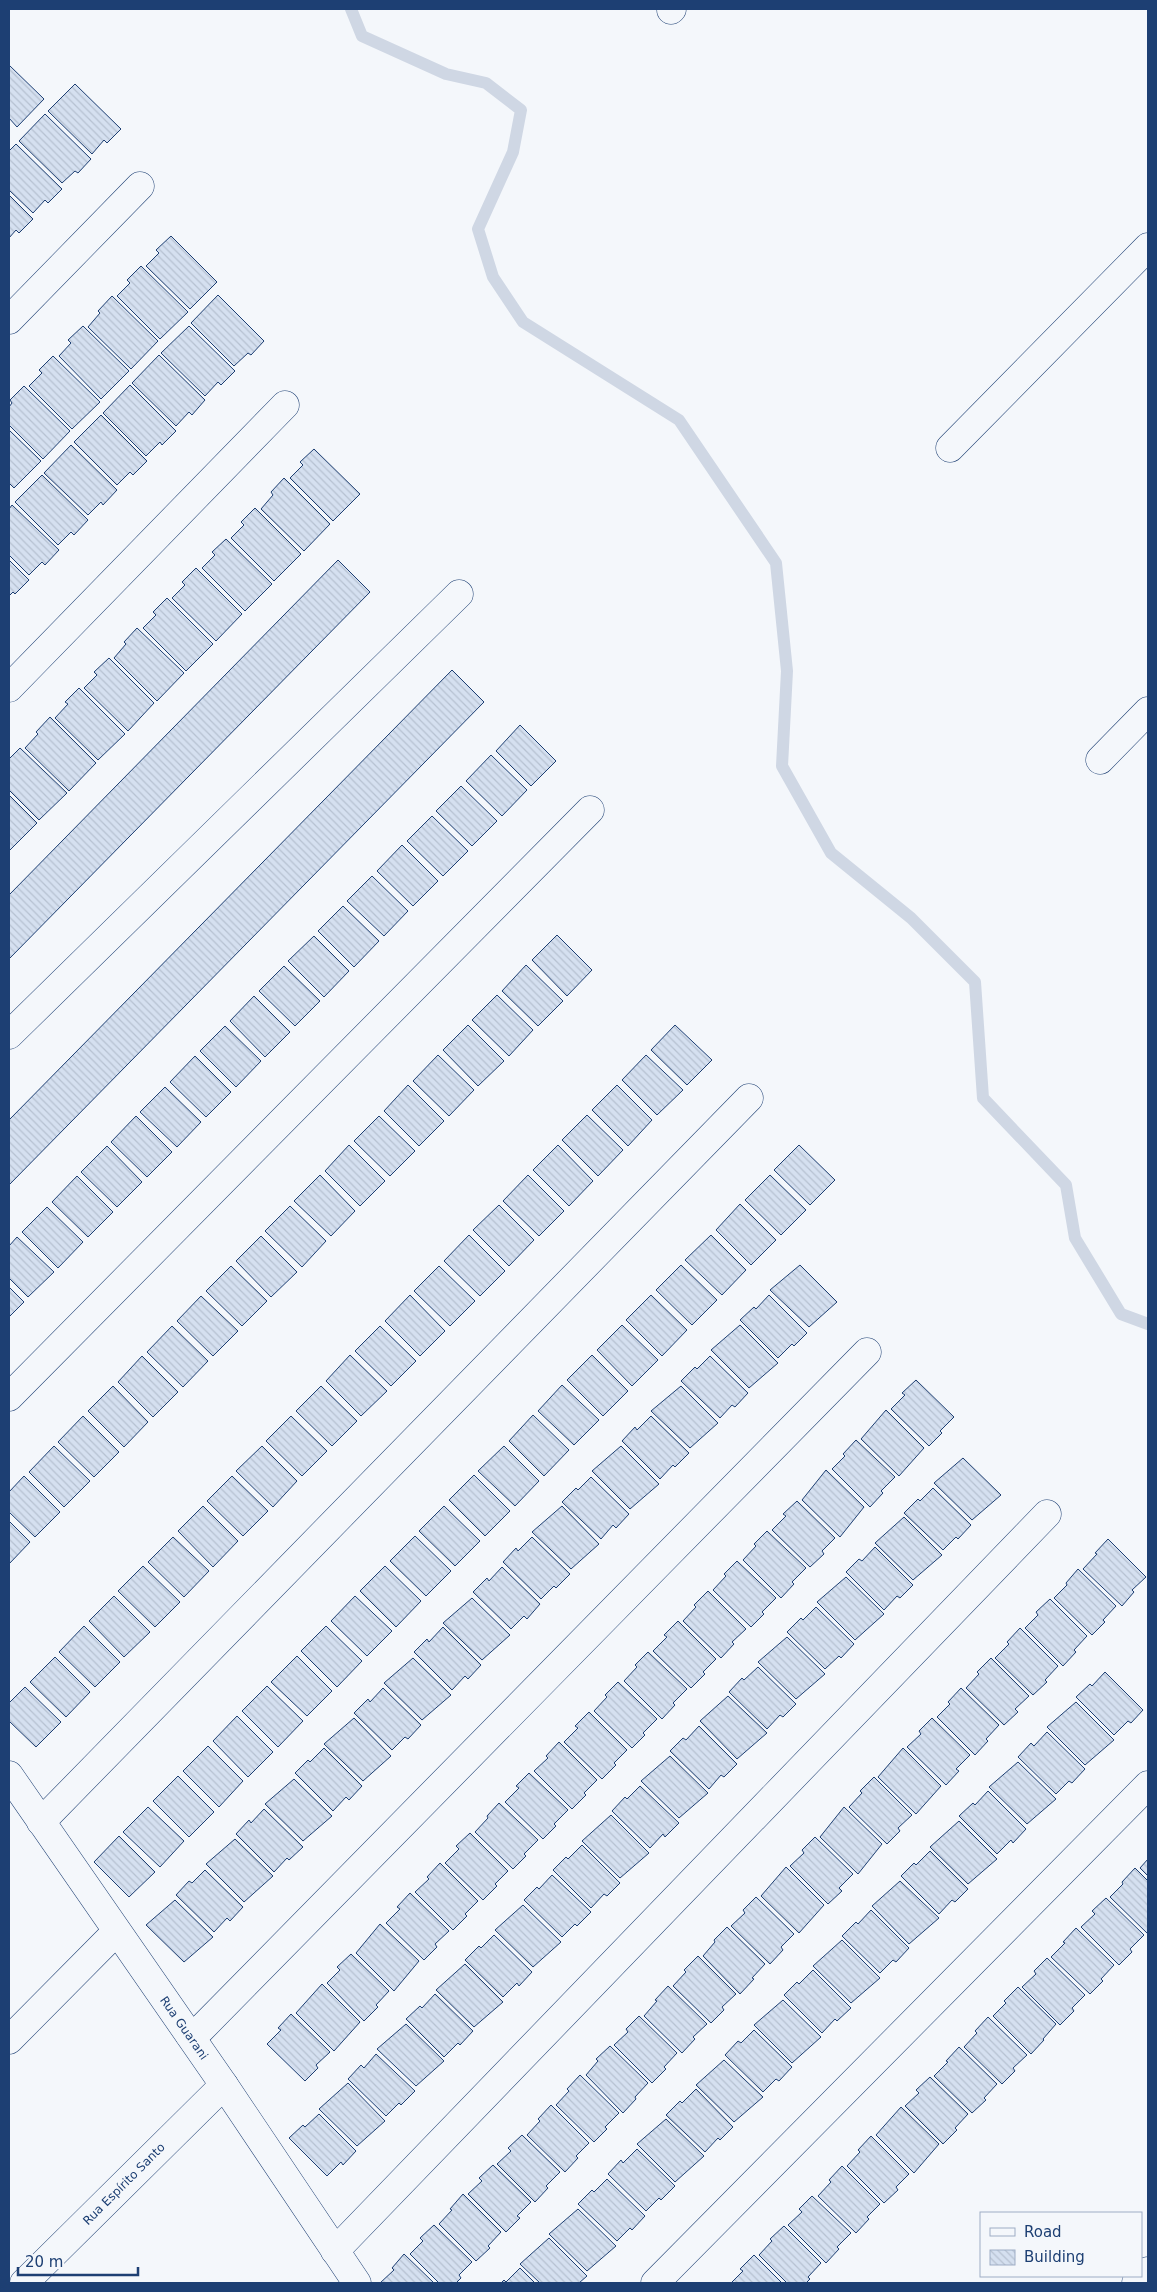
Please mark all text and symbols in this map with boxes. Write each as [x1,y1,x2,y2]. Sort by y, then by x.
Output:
street label: Rua Guarani [157,1994,211,2062]
street label: Rua Espírito Santo [80,2140,168,2228]
legend [980,2212,1142,2277]
text: Road [1024,2223,1062,2241]
scale bar [18,2244,138,2276]
text: Building [1024,2248,1085,2266]
text: 20 m [25,2253,63,2271]

